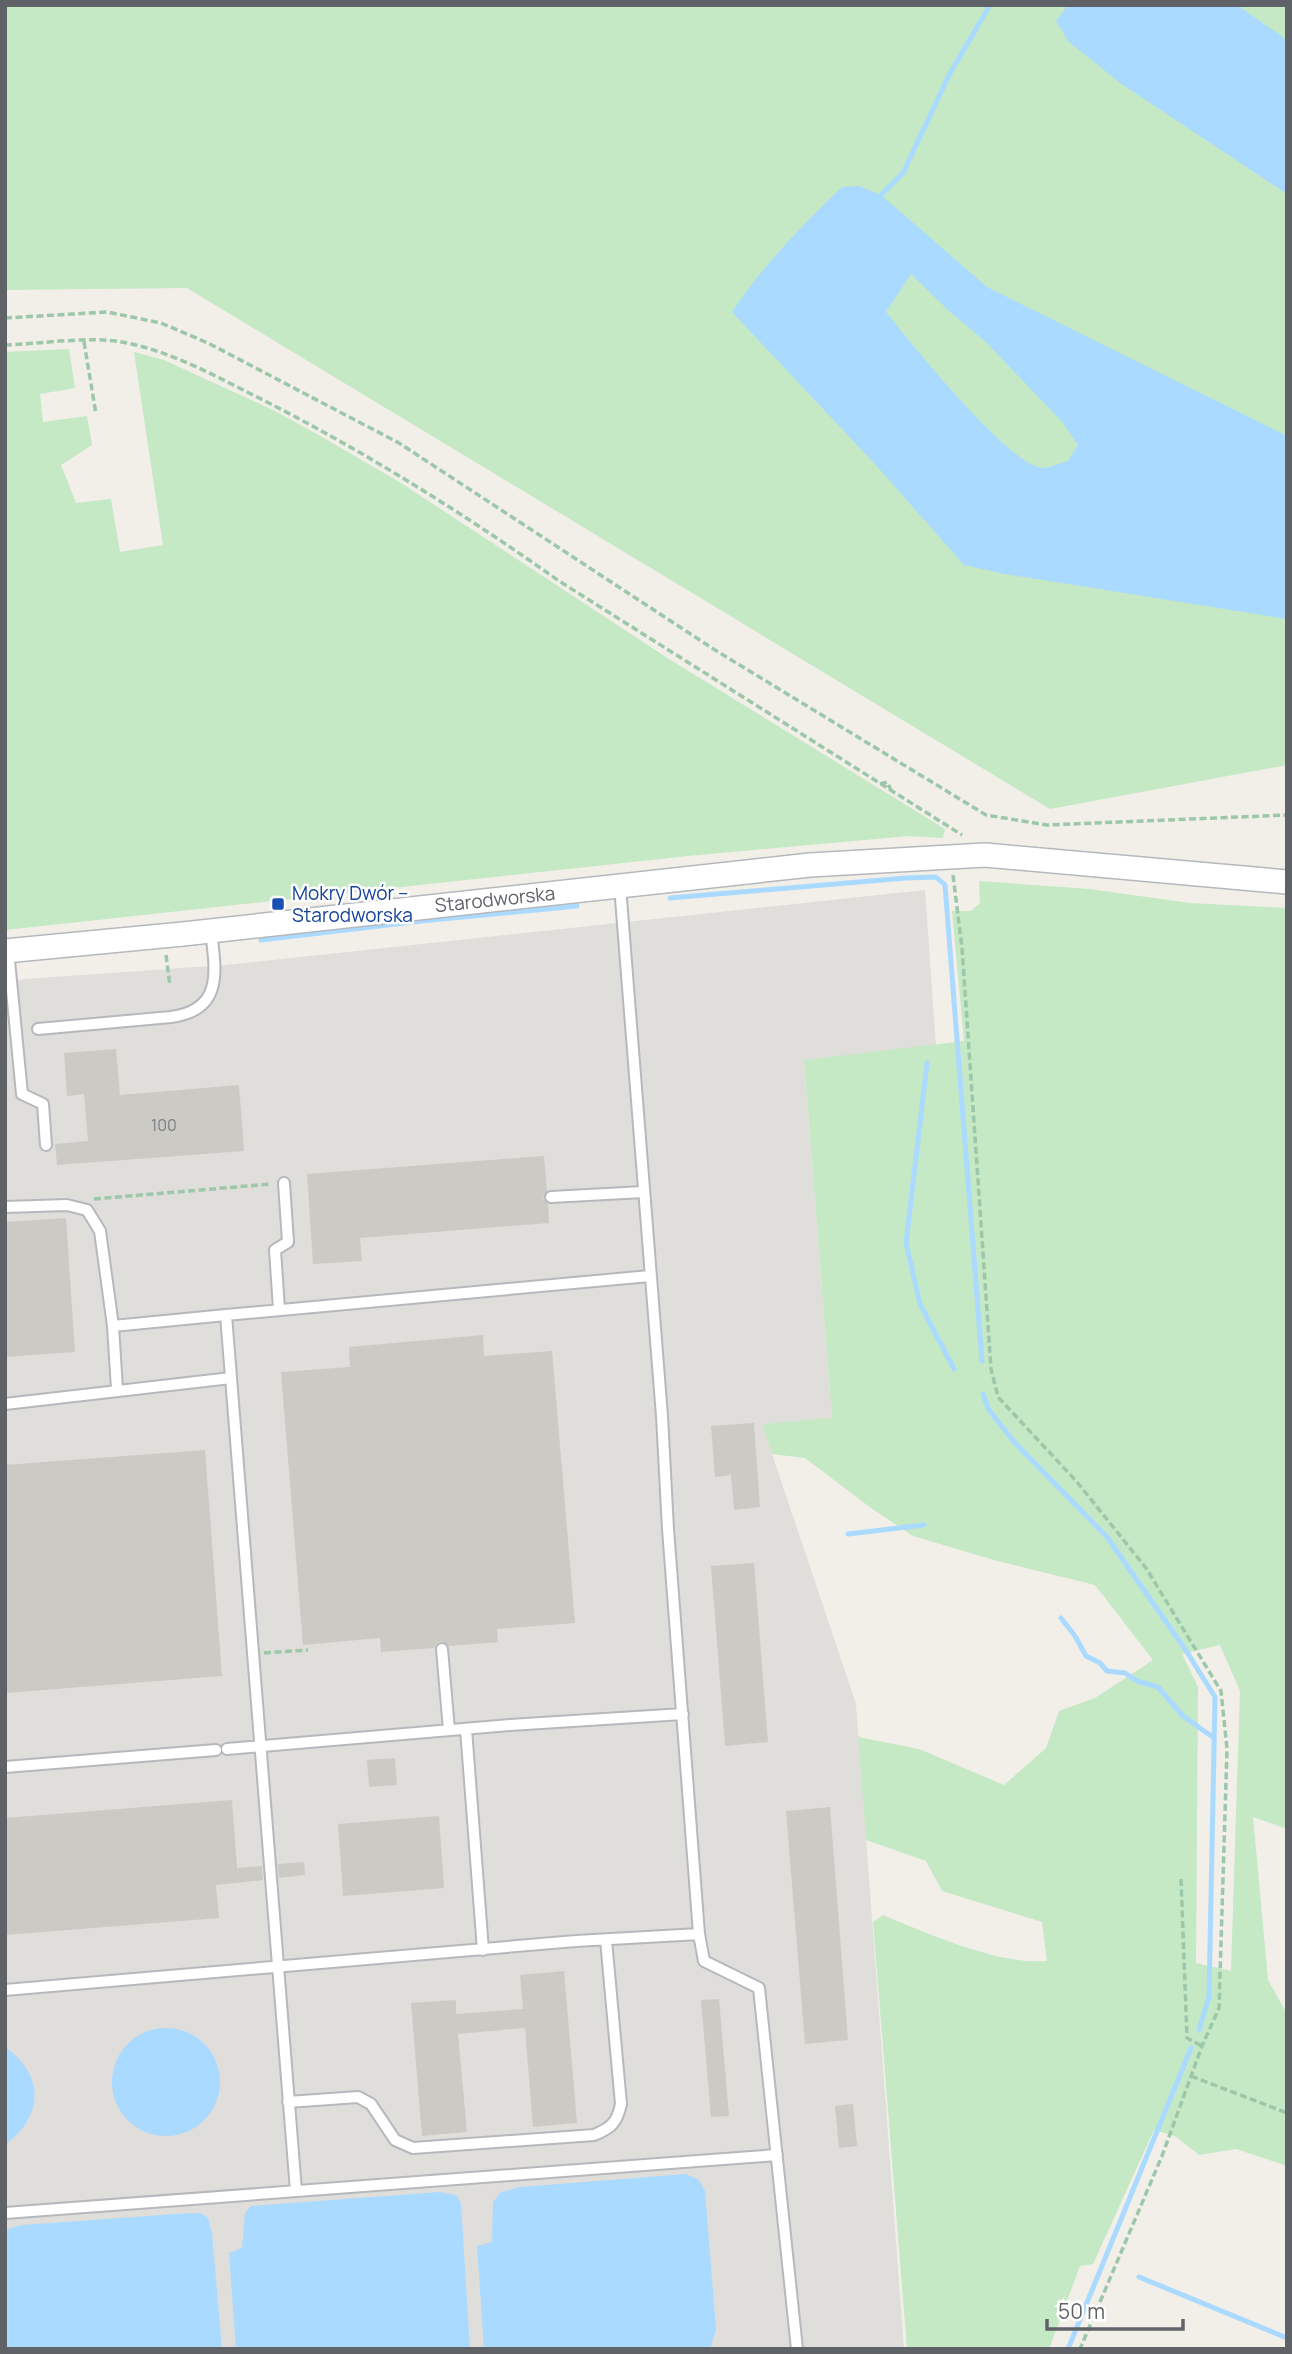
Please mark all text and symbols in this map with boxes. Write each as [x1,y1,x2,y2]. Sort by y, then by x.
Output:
place label: Mokry Dwór – Starodworska [292,880,413,928]
street label: Starodworska [434,880,556,918]
marker: Mokry Dwór – Starodworska [270,896,286,912]
house number: 100 [151,1114,177,1136]
scale bar [1047,2288,1184,2332]
text: 50 m [1058,2297,1105,2325]

